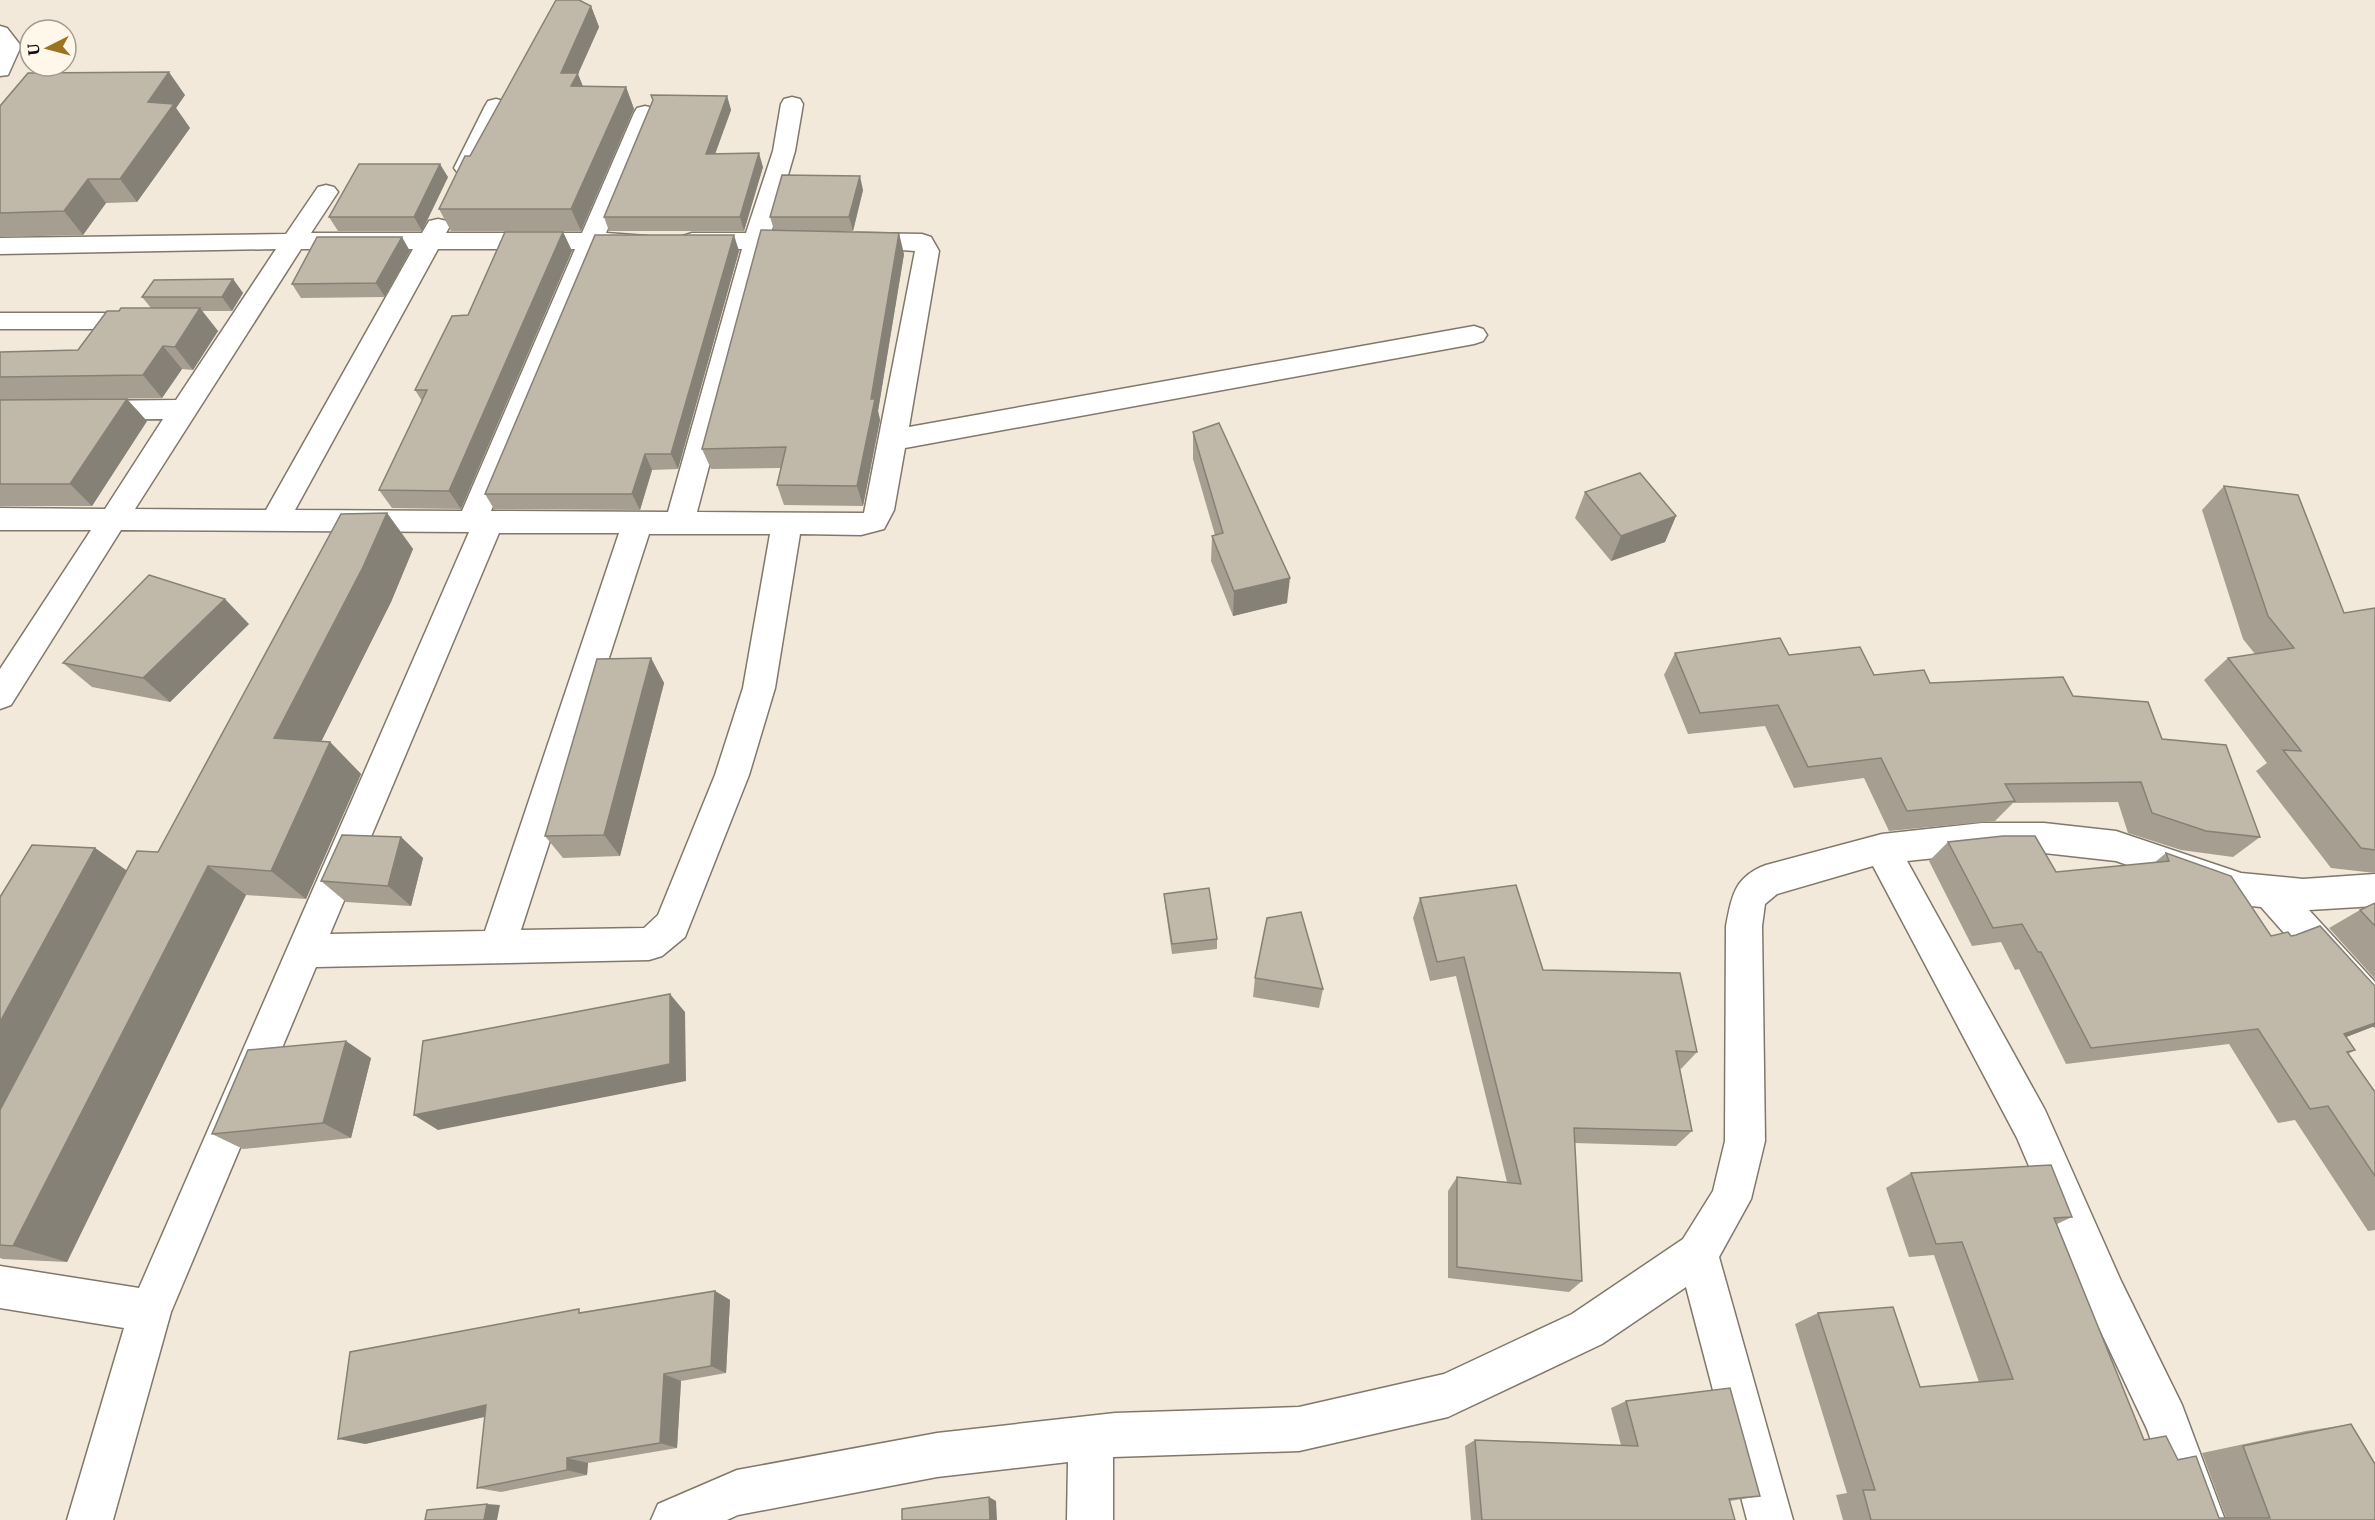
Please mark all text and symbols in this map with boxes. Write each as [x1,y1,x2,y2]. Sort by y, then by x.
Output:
north arrow [18,18,78,78]
text: U [22,42,44,57]

